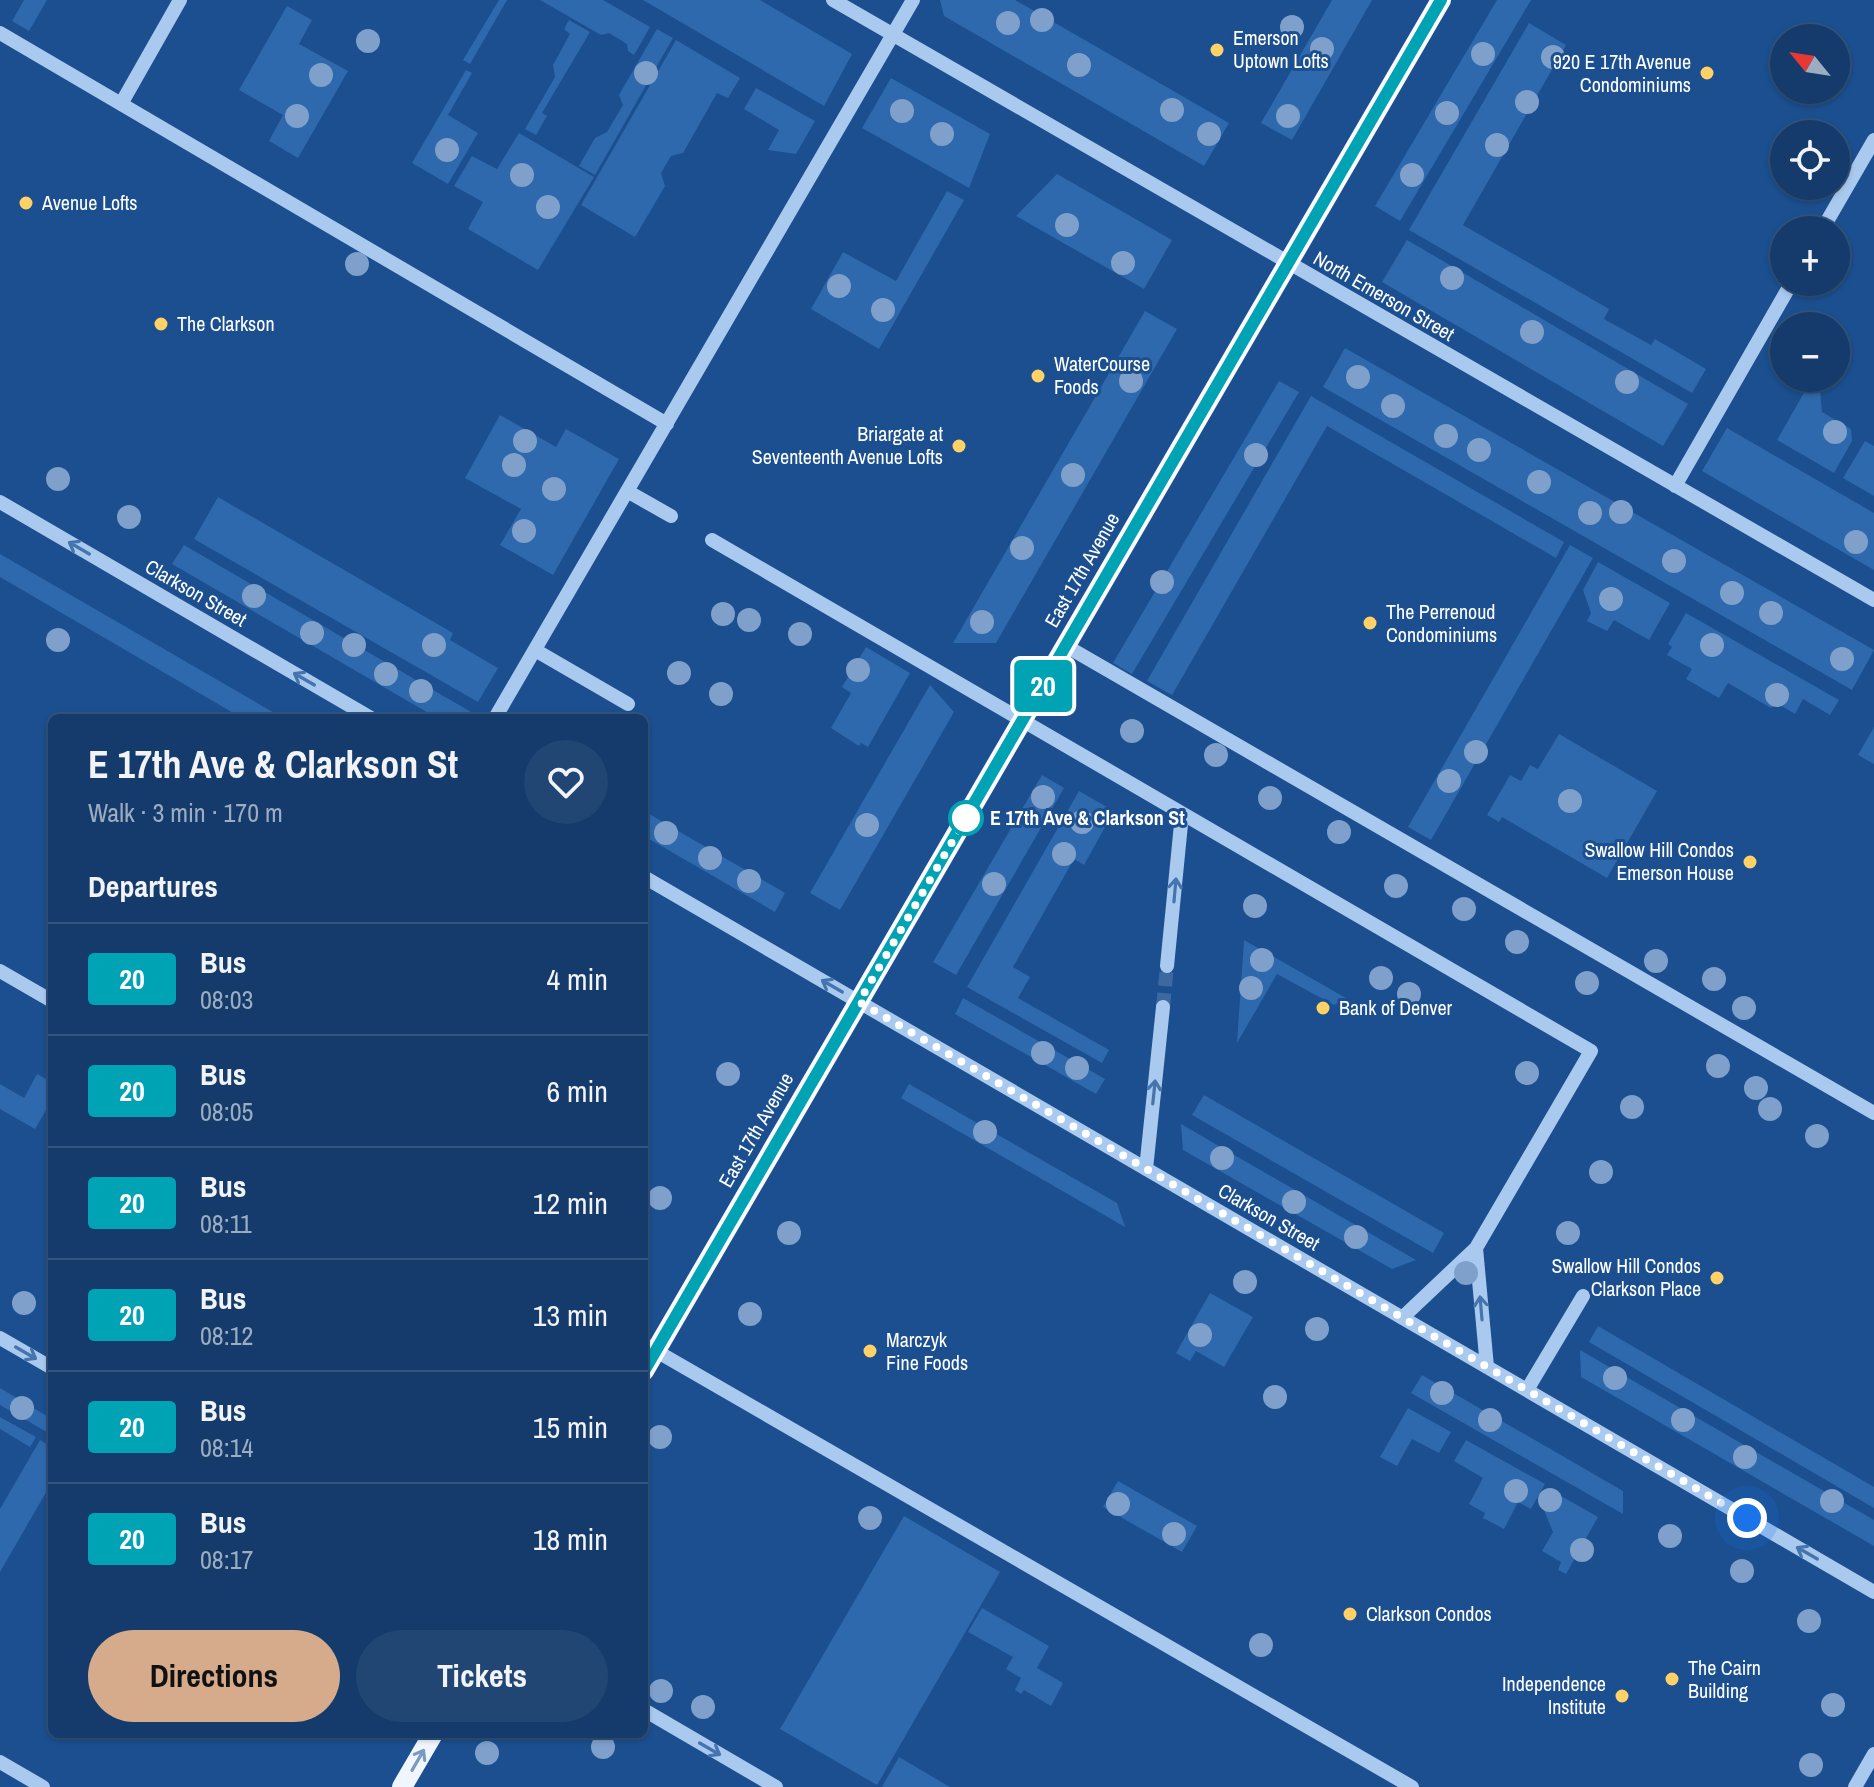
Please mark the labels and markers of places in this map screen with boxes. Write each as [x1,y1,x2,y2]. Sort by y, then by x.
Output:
place label: Emerson Uptown Lofts [1233,24,1329,74]
marker: Emerson Uptown Lofts [1208,41,1226,59]
place label: 920 E 17th Avenue Condominiums [1553,48,1691,98]
marker: 920 E 17th Avenue Condominiums [1698,64,1716,82]
place label: Avenue Lofts [41,189,137,216]
marker: Avenue Lofts [17,194,35,212]
place label: The Clarkson [177,310,275,337]
marker: The Clarkson [152,315,170,333]
place label: WaterCourse Foods [1054,350,1150,400]
marker: WaterCourse Foods [1029,367,1047,385]
place label: Briargate at Seventeenth Avenue Lofts [752,420,943,470]
marker: Briargate at Seventeenth Avenue Lofts [950,437,968,455]
place label: The Perrenoud Condominiums [1386,598,1497,648]
marker: The Perrenoud Condominiums [1361,614,1379,632]
marker: E 17th Ave & Clarkson St [949,801,983,835]
place label: E 17th Ave & Clarkson St [990,804,1185,831]
place label: Swallow Hill Condos Emerson House [1585,836,1734,886]
marker: Swallow Hill Condos Emerson House [1741,853,1759,871]
place label: Bank of Denver [1339,994,1453,1021]
marker: Bank of Denver [1314,999,1332,1017]
place label: Swallow Hill Condos Clarkson Place [1552,1252,1701,1302]
marker: Swallow Hill Condos Clarkson Place [1708,1269,1726,1287]
place label: Marczyk Fine Foods [886,1326,968,1376]
marker: Marczyk Fine Foods [861,1342,879,1360]
place label: Clarkson Condos [1366,1600,1492,1627]
marker: Clarkson Condos [1341,1605,1359,1623]
place label: The Cairn Building [1688,1654,1761,1704]
place label: Independence Institute [1502,1670,1606,1720]
marker: The Cairn Building [1663,1670,1681,1688]
marker: Independence Institute [1613,1687,1631,1705]

